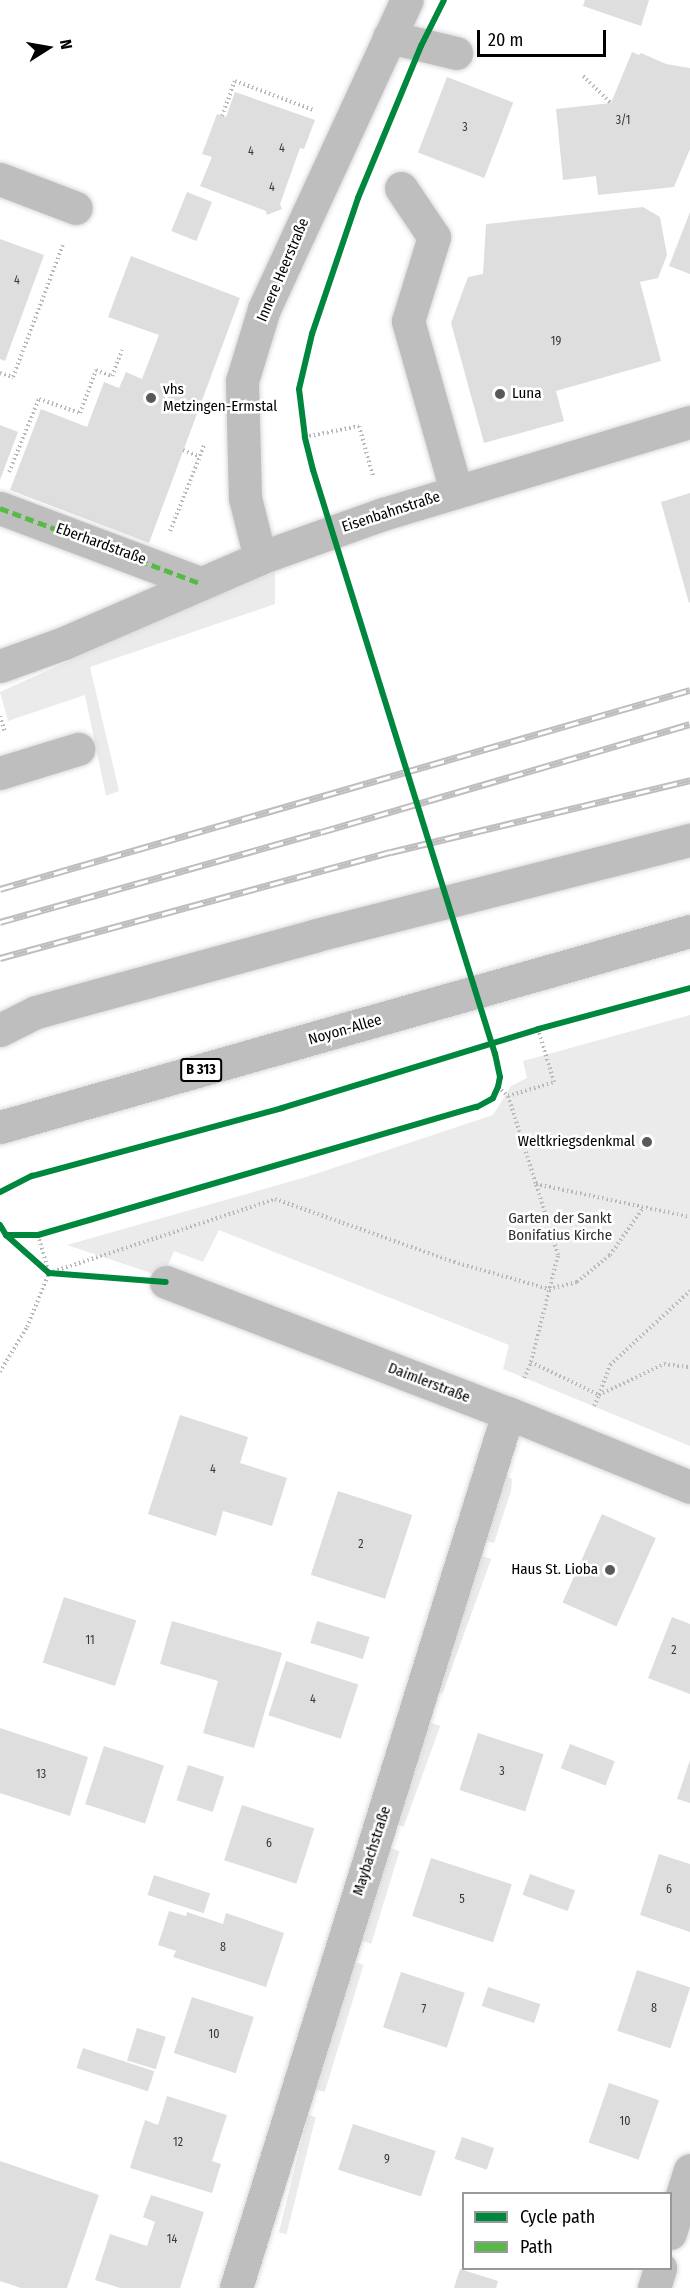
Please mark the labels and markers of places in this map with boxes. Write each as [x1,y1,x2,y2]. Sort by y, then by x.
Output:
place label: vhs Metzingen-Ermstal [163,380,277,415]
place label: Luna [512,385,542,403]
marker: Luna [493,387,507,401]
marker: vhs Metzingen-Ermstal [144,391,158,405]
place label: Weltkriegsdenkmal [518,1133,635,1151]
marker: Weltkriegsdenkmal [640,1135,654,1149]
place label: Haus St. Lioba [511,1561,598,1579]
marker: Haus St. Lioba [603,1563,617,1577]

